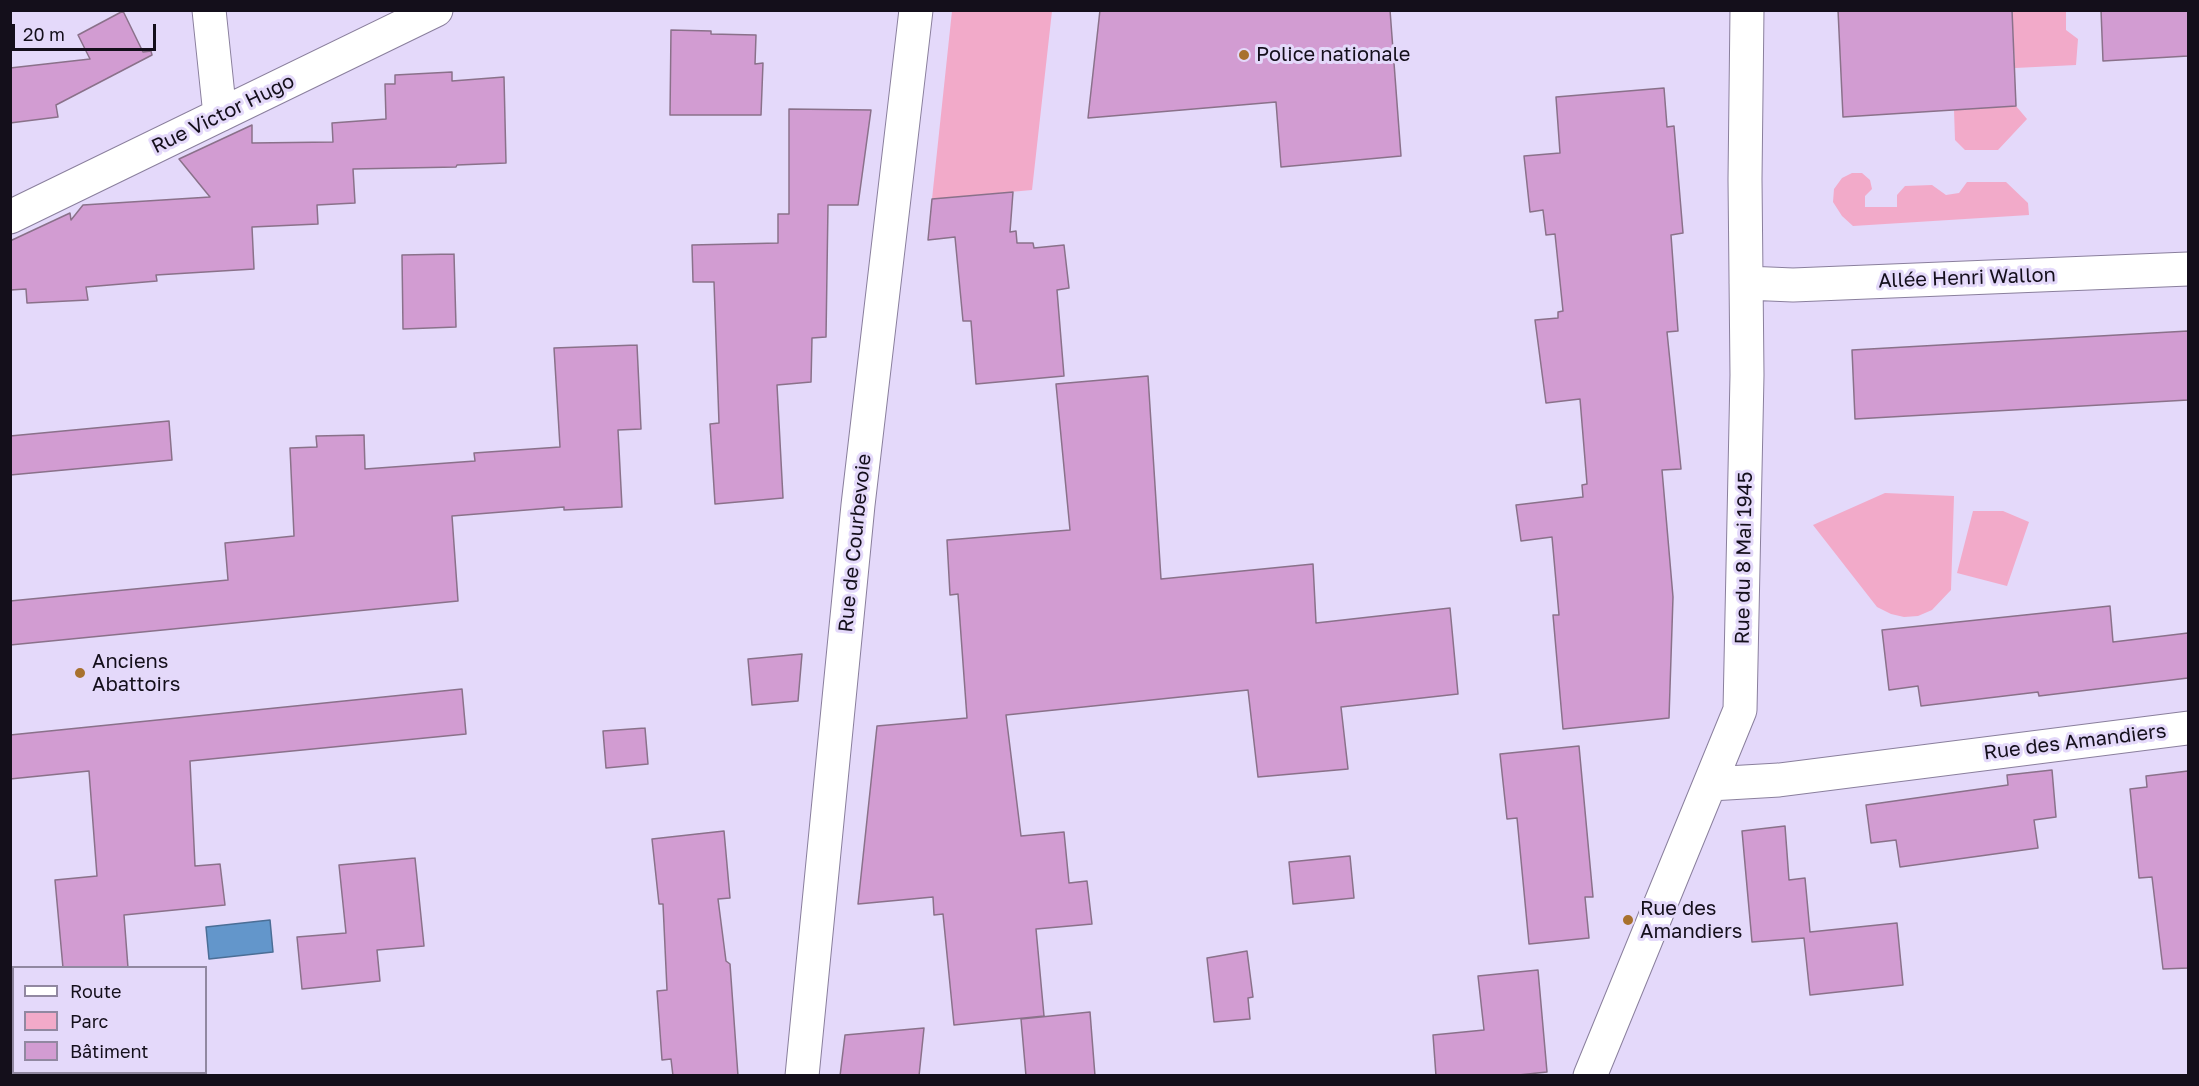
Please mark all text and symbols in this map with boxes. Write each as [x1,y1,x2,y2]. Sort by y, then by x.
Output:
scale bar [15,12,159,50]
text: 20 m [23,23,65,45]
place label: Police nationale [1256,43,1410,67]
marker: Police nationale [1237,48,1251,62]
street label: Rue Victor Hugo [148,69,298,159]
street label: Allée Henri Wallon [1878,263,2056,293]
street label: Rue de Courbevoie [834,452,876,634]
street label: Rue du 8 Mai 1945 [1730,471,1758,645]
place label: Anciens Abattoirs [92,650,180,697]
marker: Anciens Abattoirs [73,666,87,680]
street label: Rue des Amandiers [1982,719,2168,765]
place label: Rue des Amandiers [1640,897,1742,944]
marker: Rue des Amandiers [1621,913,1635,927]
legend [12,966,207,1074]
text: Route [70,980,121,1002]
text: Parc [70,1010,108,1032]
text: Bâtiment [70,1040,149,1062]

